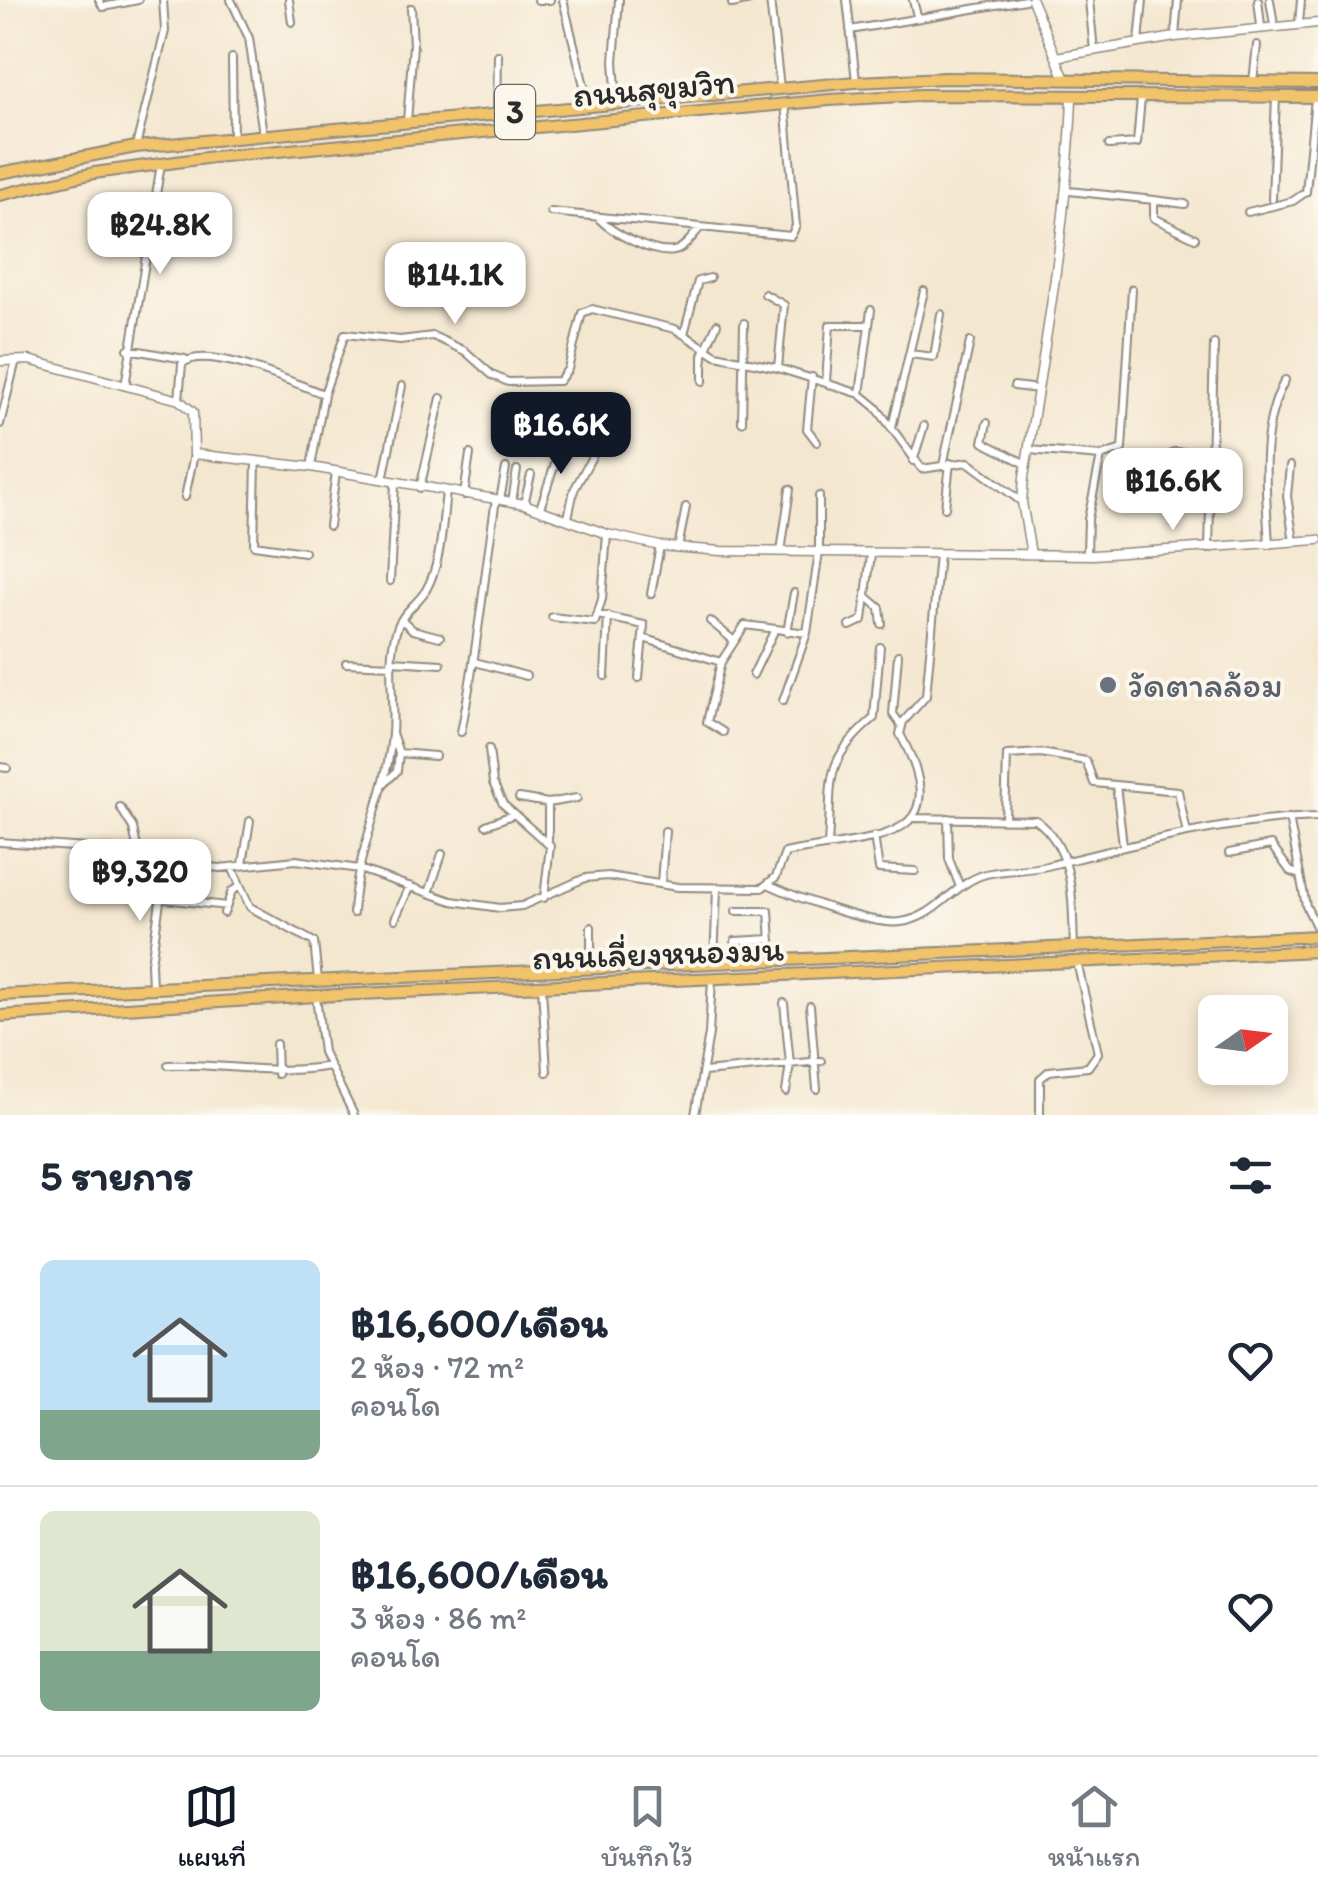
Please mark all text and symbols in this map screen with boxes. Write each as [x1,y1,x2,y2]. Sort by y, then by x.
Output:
street label: ถนนสุขุมวิท [571,60,737,118]
road number: 3 [495,85,535,139]
pin: ฿24.8K [79,192,241,277]
text: ฿24.8K [109,205,211,243]
pin: ฿14.1K [374,242,536,327]
text: ฿14.1K [407,255,503,293]
pin: ฿16.6K [480,392,642,477]
text: ฿16.6K [513,405,609,443]
pin: ฿16.6K [1092,448,1254,533]
text: ฿16.6K [1125,461,1221,499]
place label: วัดตาลล้อม [1128,664,1283,706]
marker: วัดตาลล้อม [1097,674,1119,696]
pin: ฿9,320 [59,839,221,924]
text: ฿9,320 [91,852,189,890]
street label: ถนนเลี่ยงหนองมน [531,928,785,978]
north arrow [1198,995,1288,1085]
map controls [1198,995,1288,1085]
icon: filters [1223,1148,1278,1203]
text: 5 รายการ [40,1150,193,1201]
text: ฿16,600/เดือน [350,1297,608,1348]
icon: home [120,1300,240,1420]
icon: heart [1223,1333,1278,1388]
text: 2 ห้อง · 72 m² [350,1348,524,1386]
text: คอนโด [350,1386,441,1424]
text: ฿16,600/เดือน [350,1548,608,1599]
icon: home [120,1551,240,1671]
icon: heart [1223,1584,1278,1639]
text: 3 ห้อง · 86 m² [350,1599,527,1637]
text: คอนโด [350,1637,441,1675]
tab: แผนที่ [177,1779,246,1873]
tab: บันทึกไว้ [601,1779,693,1873]
tab: หน้าแรก [1048,1779,1141,1873]

